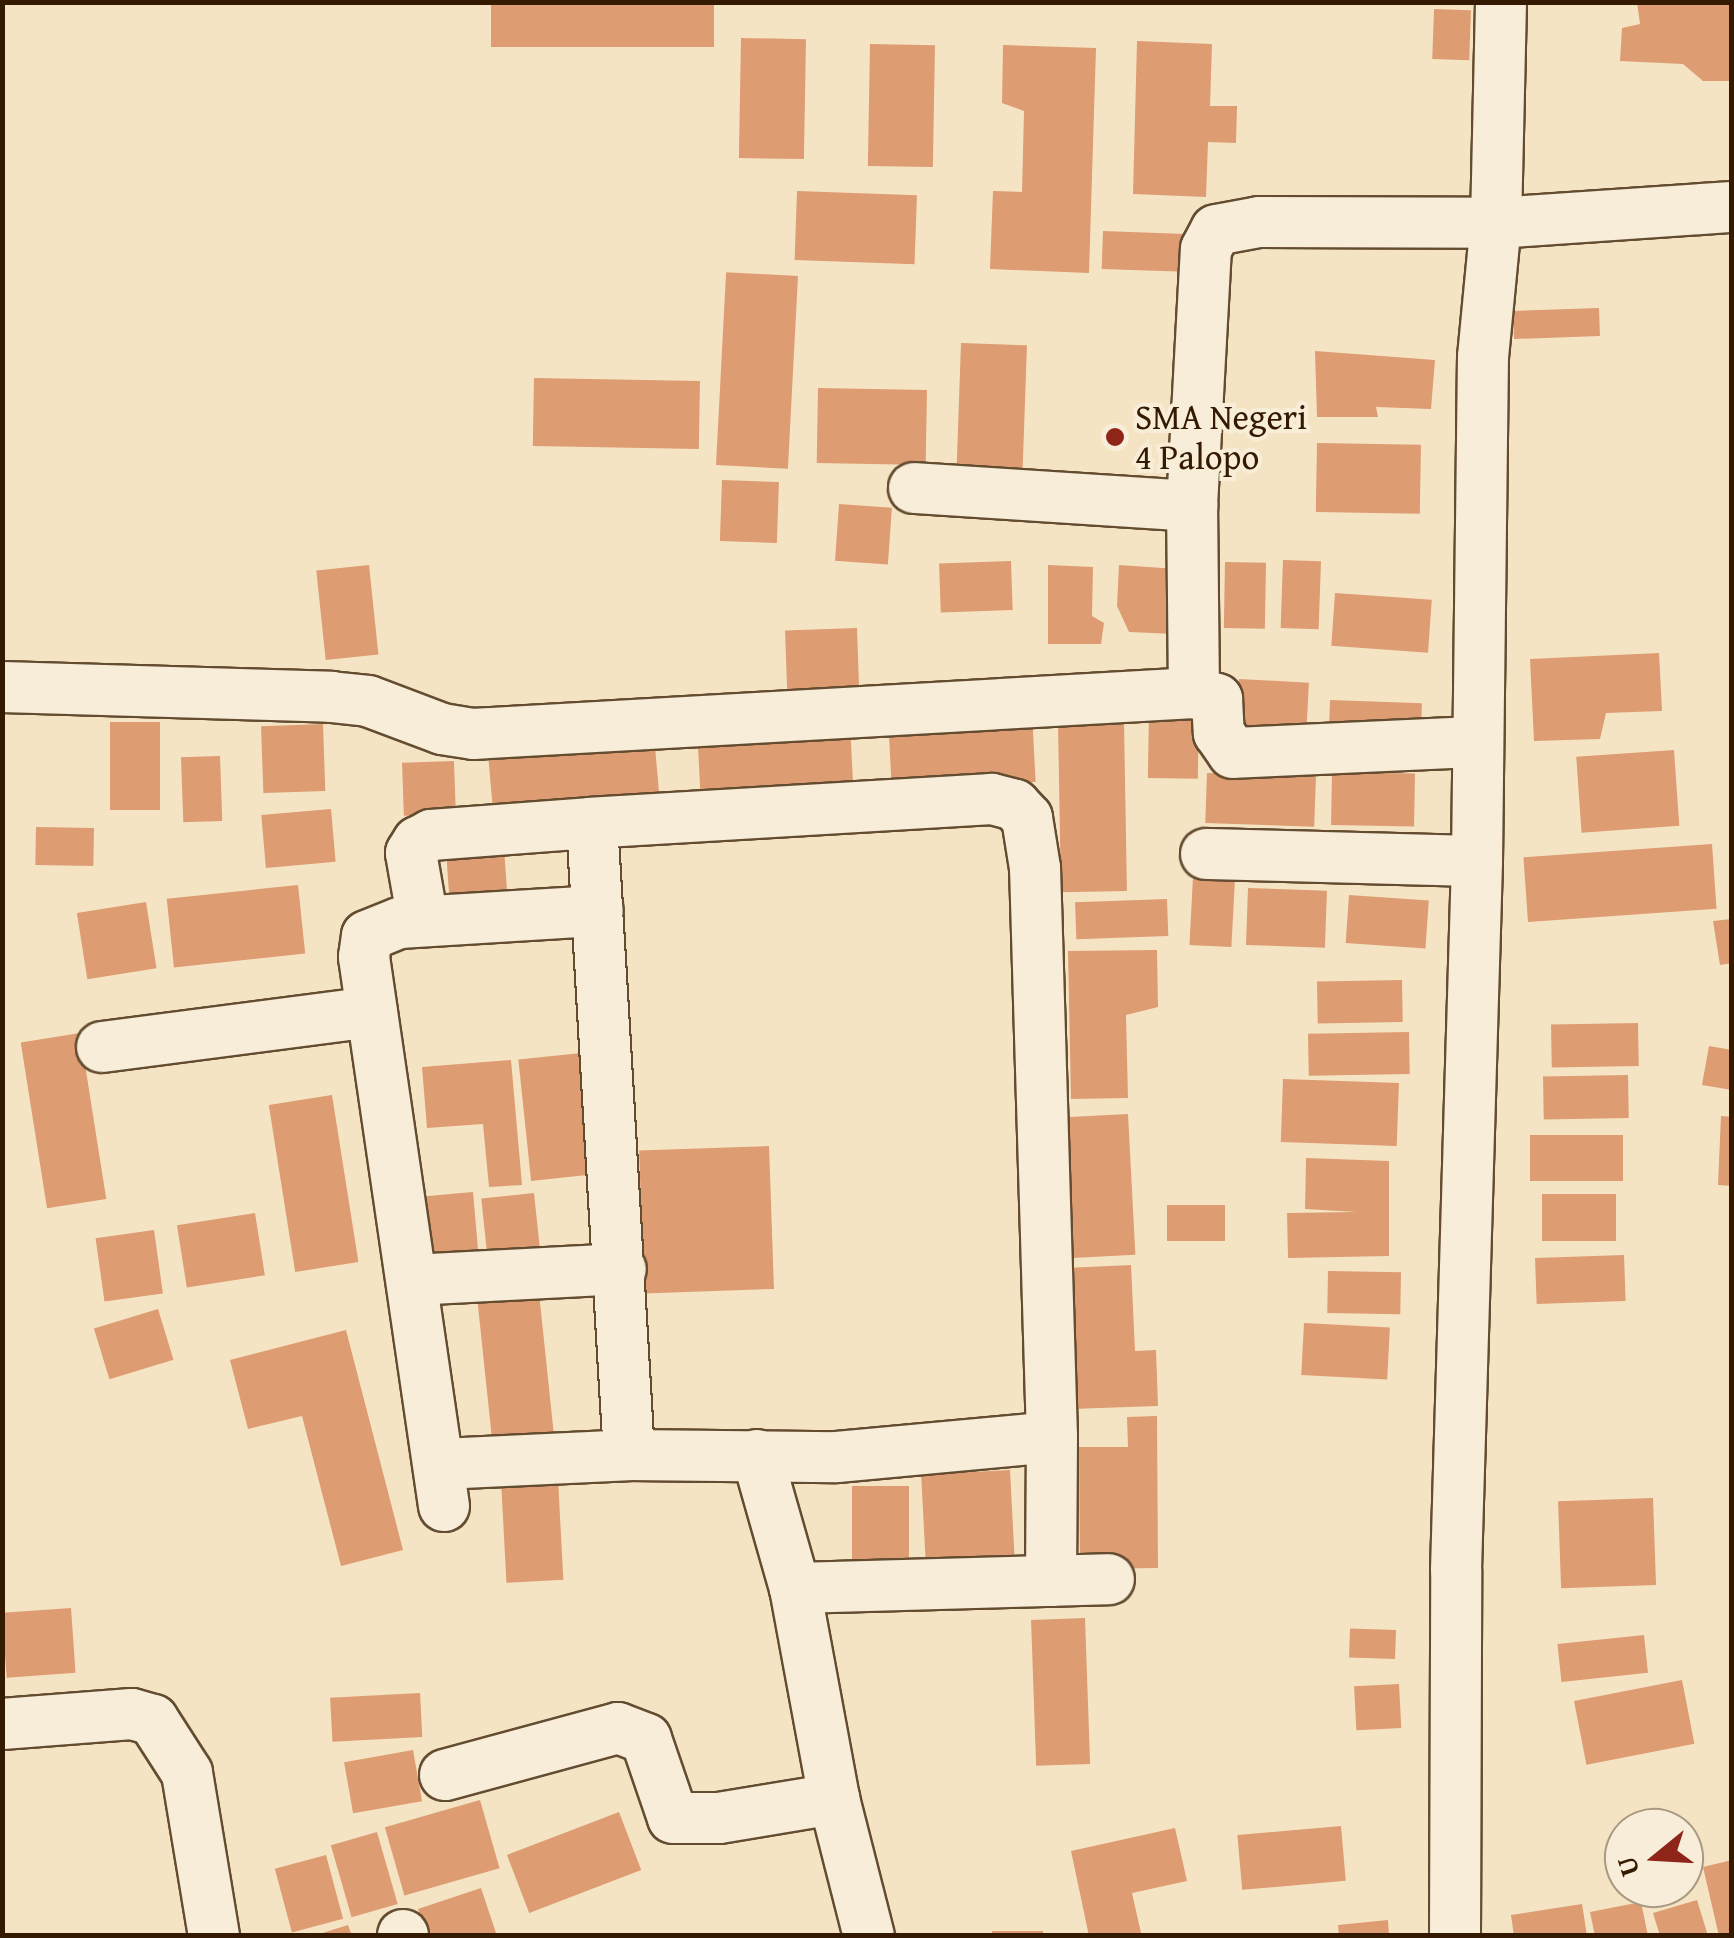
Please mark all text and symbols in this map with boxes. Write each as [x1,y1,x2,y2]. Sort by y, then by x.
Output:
place label: SMA Negeri 4 Palopo [1135,396,1307,478]
marker: SMA Negeri 4 Palopo [1104,426,1126,448]
north arrow [1604,1808,1704,1908]
text: U [1604,1852,1649,1882]

